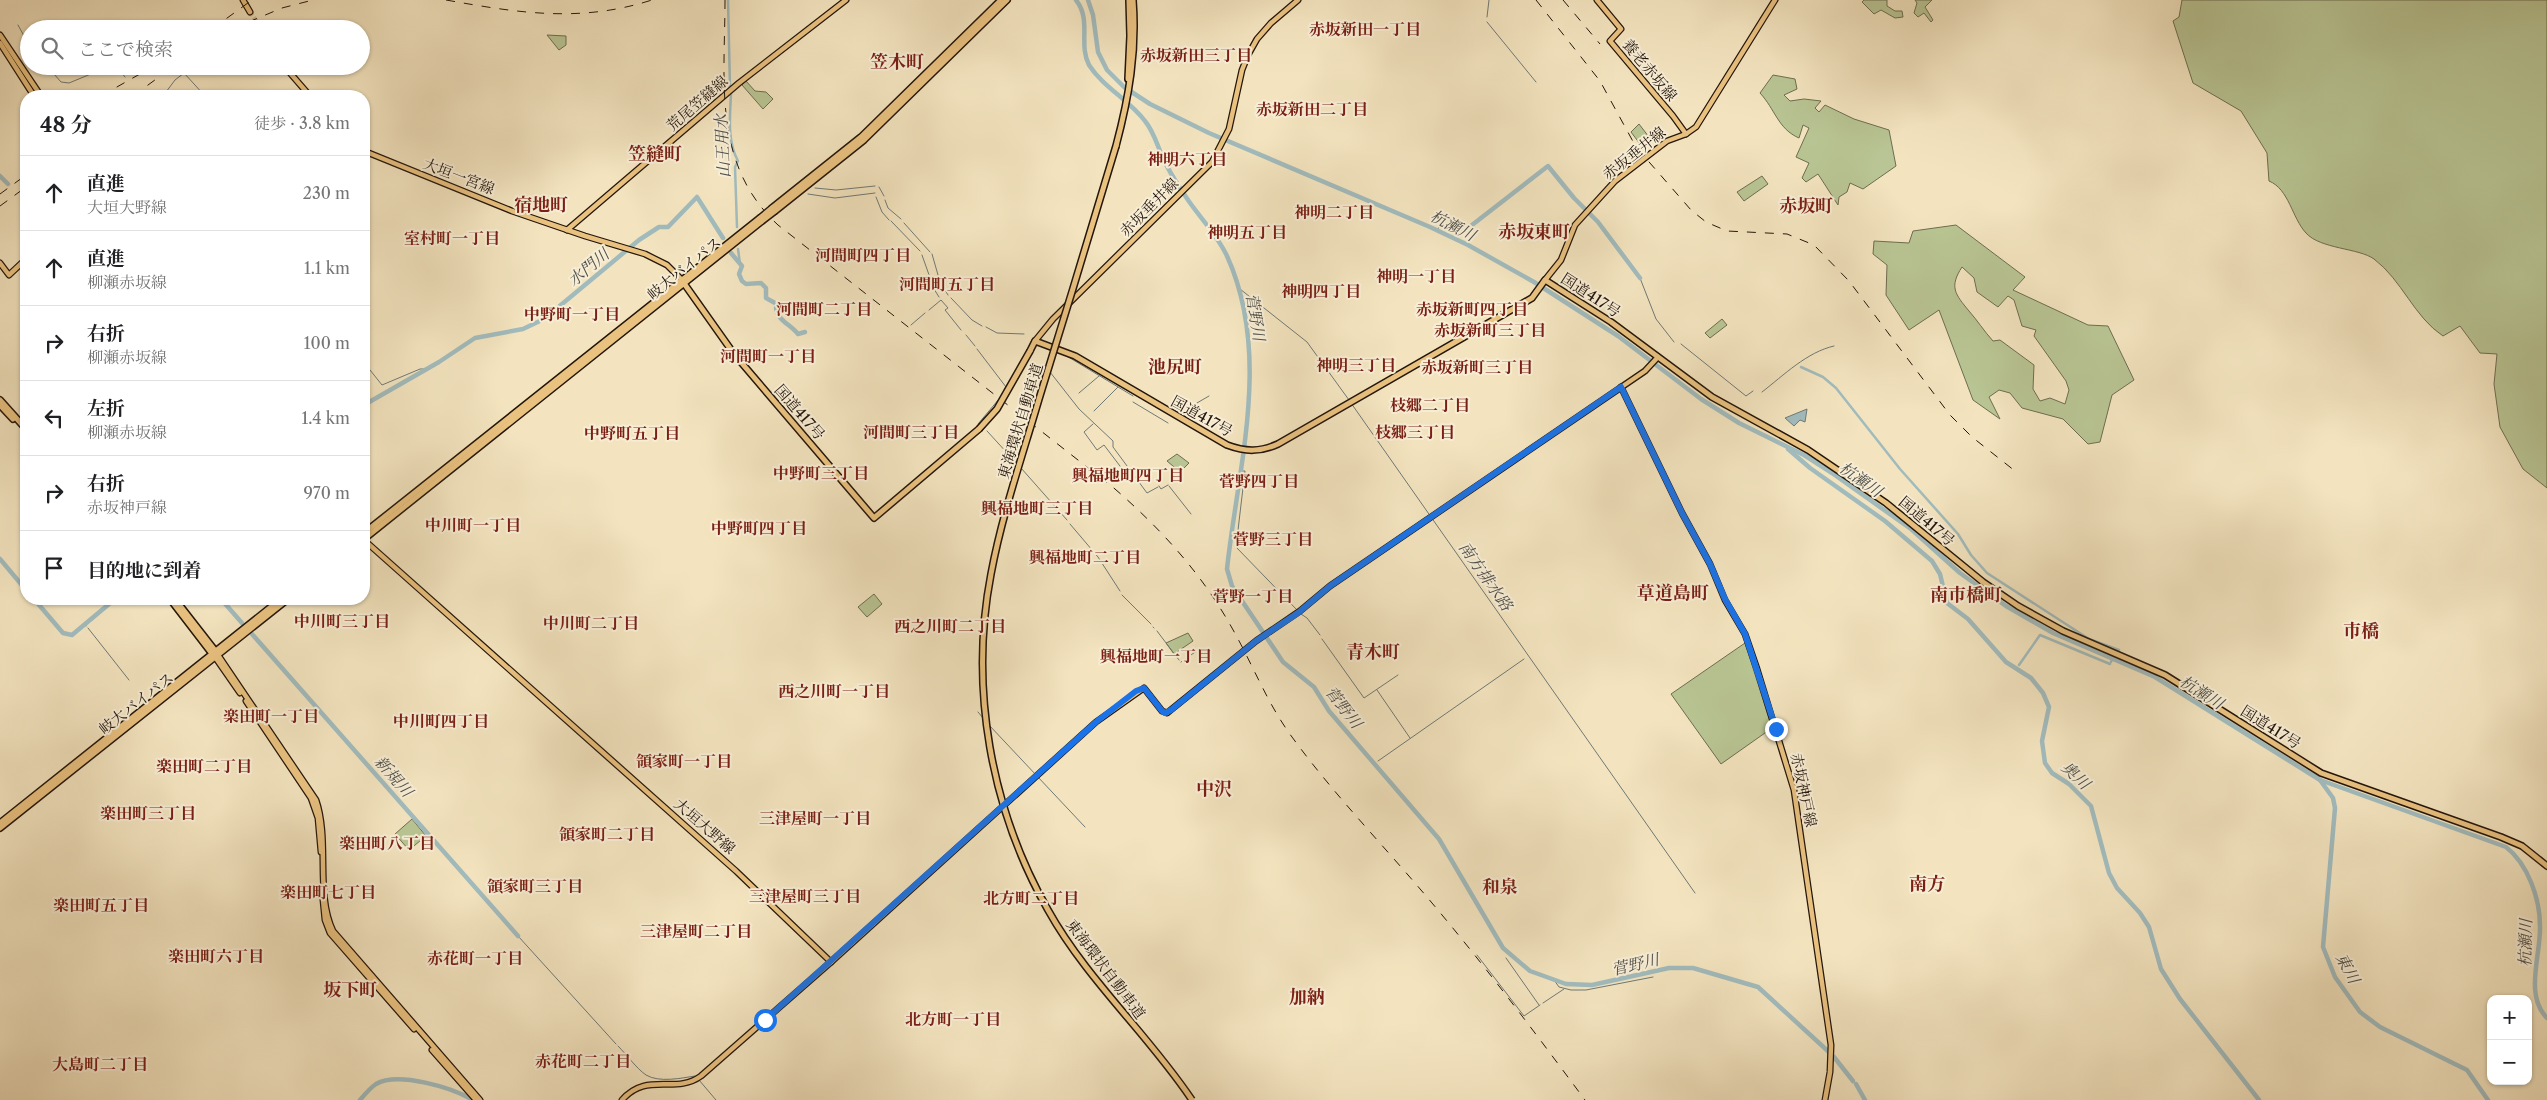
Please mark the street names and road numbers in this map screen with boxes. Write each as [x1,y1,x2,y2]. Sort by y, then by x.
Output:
street label: 養老赤坂線 [1619,35,1681,105]
street label: 荒尾笠縫線 [662,71,732,135]
street label: 赤坂垂井線 [1599,122,1669,184]
street label: 大垣一宮線 [421,154,497,198]
street label: 赤坂垂井線 [1116,174,1182,240]
street label: 岐大バイパス [643,232,725,304]
street label: 国道417号 [1558,269,1624,321]
street label: 東海環状自動車道 [993,361,1047,481]
street label: 国道417号 [771,380,829,444]
street label: 国道417号 [1168,391,1236,441]
street label: 国道417号 [1895,492,1959,550]
street label: 岐大バイパス [95,668,177,738]
street label: 国道417号 [2237,701,2305,753]
street label: 赤坂神戸線 [1787,751,1821,829]
street label: 大垣大野線 [670,794,740,858]
street label: 東海環状自動車道 [1062,915,1150,1023]

